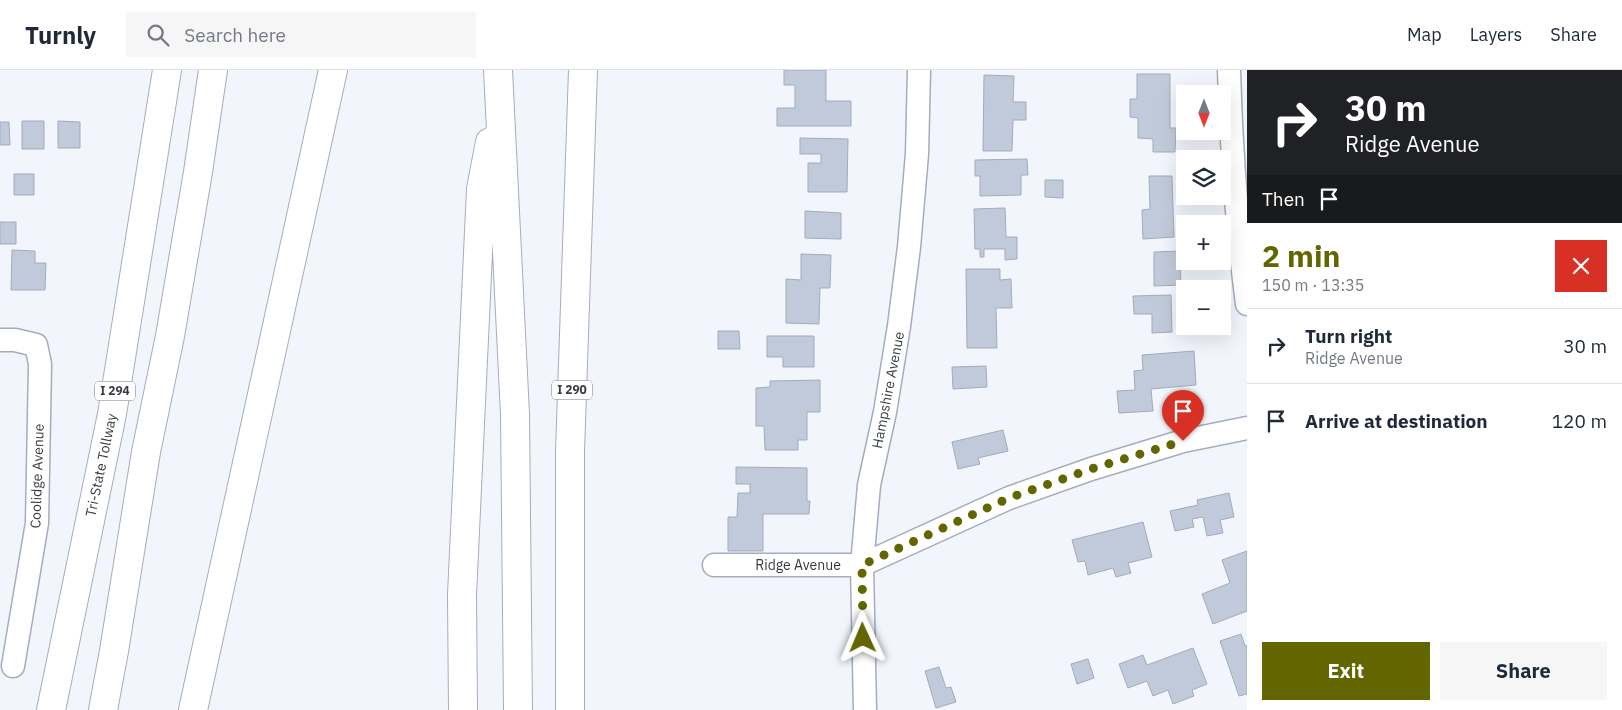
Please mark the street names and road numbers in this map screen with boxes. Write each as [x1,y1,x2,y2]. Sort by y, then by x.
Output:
street label: Hampshire Avenue [868,330,908,450]
road number: I 290 [552,380,592,400]
road number: I 294 [95,382,135,401]
street label: Tri-State Tollway [81,412,121,518]
street label: Coolidge Avenue [26,423,48,529]
street label: Ridge Avenue [755,556,841,574]

